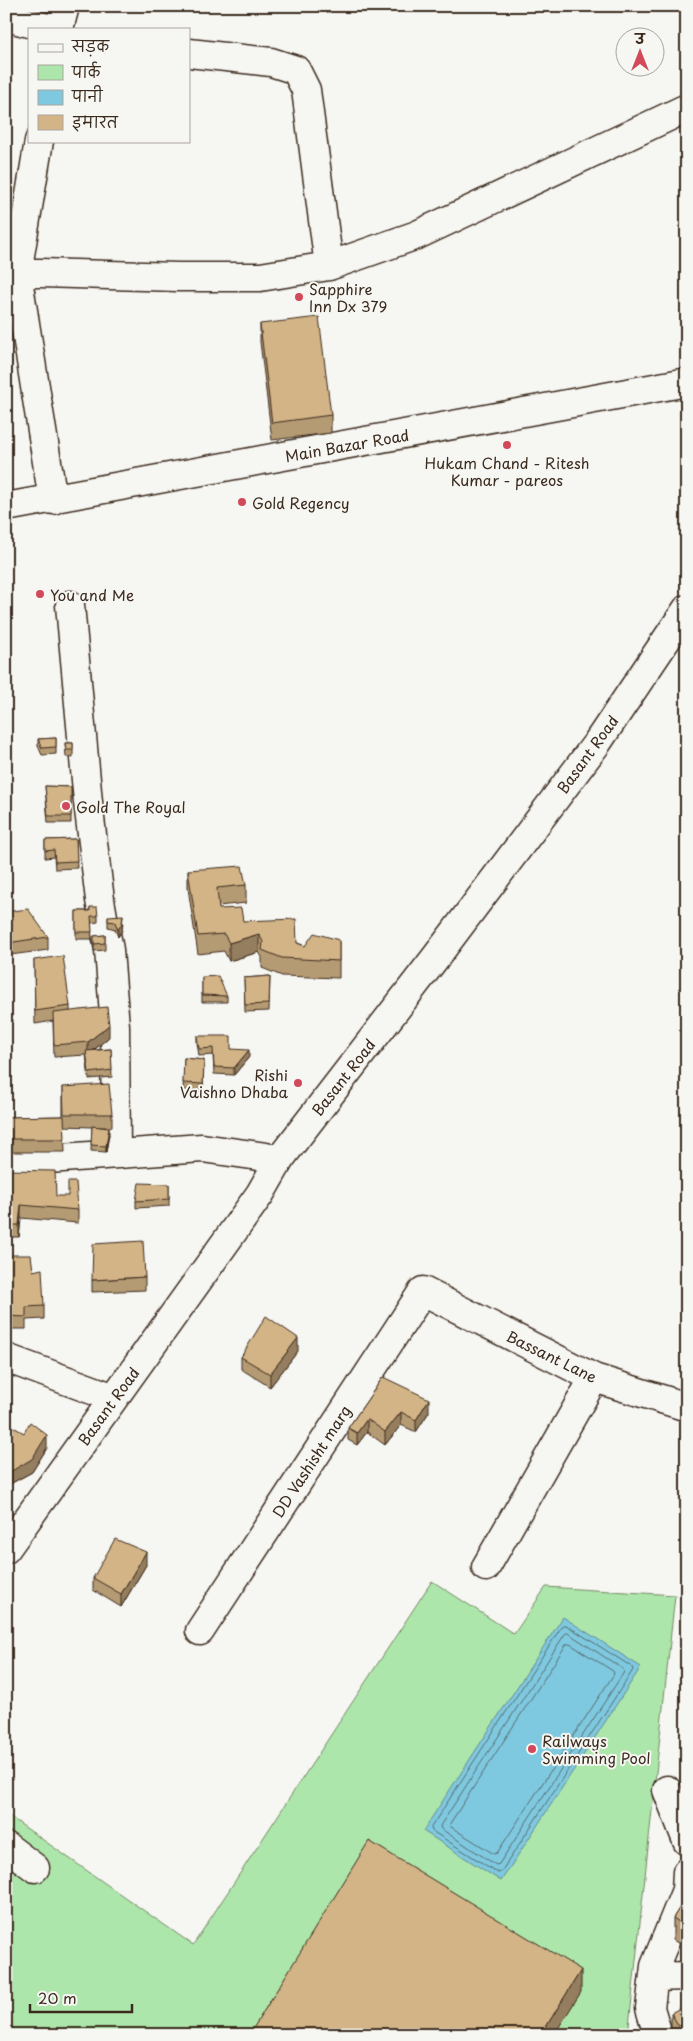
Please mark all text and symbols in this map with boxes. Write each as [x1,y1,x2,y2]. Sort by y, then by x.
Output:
legend [28,28,190,142]
north arrow [616,28,666,78]
text: उ [633,28,646,49]
text: सड़क [71,34,110,57]
text: पार्क [71,60,102,83]
text: पानी [71,84,104,107]
text: इमारत [72,110,119,133]
place label: Sapphire Inn Dx 379 [309,277,387,317]
marker: Sapphire Inn Dx 379 [293,291,305,303]
street label: Main Bazar Road [283,423,411,467]
marker: Hukam Chand - Ritesh Kumar - pareos [501,439,513,451]
place label: Hukam Chand - Ritesh Kumar - pareos [424,451,590,491]
place label: Gold Regency [252,491,350,514]
marker: Gold Regency [236,496,248,508]
place label: You and Me [50,583,134,606]
marker: You and Me [34,588,46,600]
street label: Basant Road [551,710,623,798]
place label: Gold The Royal [76,795,186,818]
marker: Gold The Royal [60,800,72,812]
street label: Basant Road [306,1034,380,1120]
place label: Rishi Vaishno Dhaba [180,1063,289,1103]
marker: Rishi Vaishno Dhaba [292,1077,304,1089]
street label: Bassant Lane [503,1324,601,1388]
street label: Basant Road [72,1362,144,1450]
street label: DD Vashisht marg [266,1400,356,1522]
place label: Railways Swimming Pool [542,1729,651,1769]
marker: Railways Swimming Pool [526,1743,538,1755]
scale bar [30,1981,132,2013]
text: 20 m [38,1986,77,2009]

